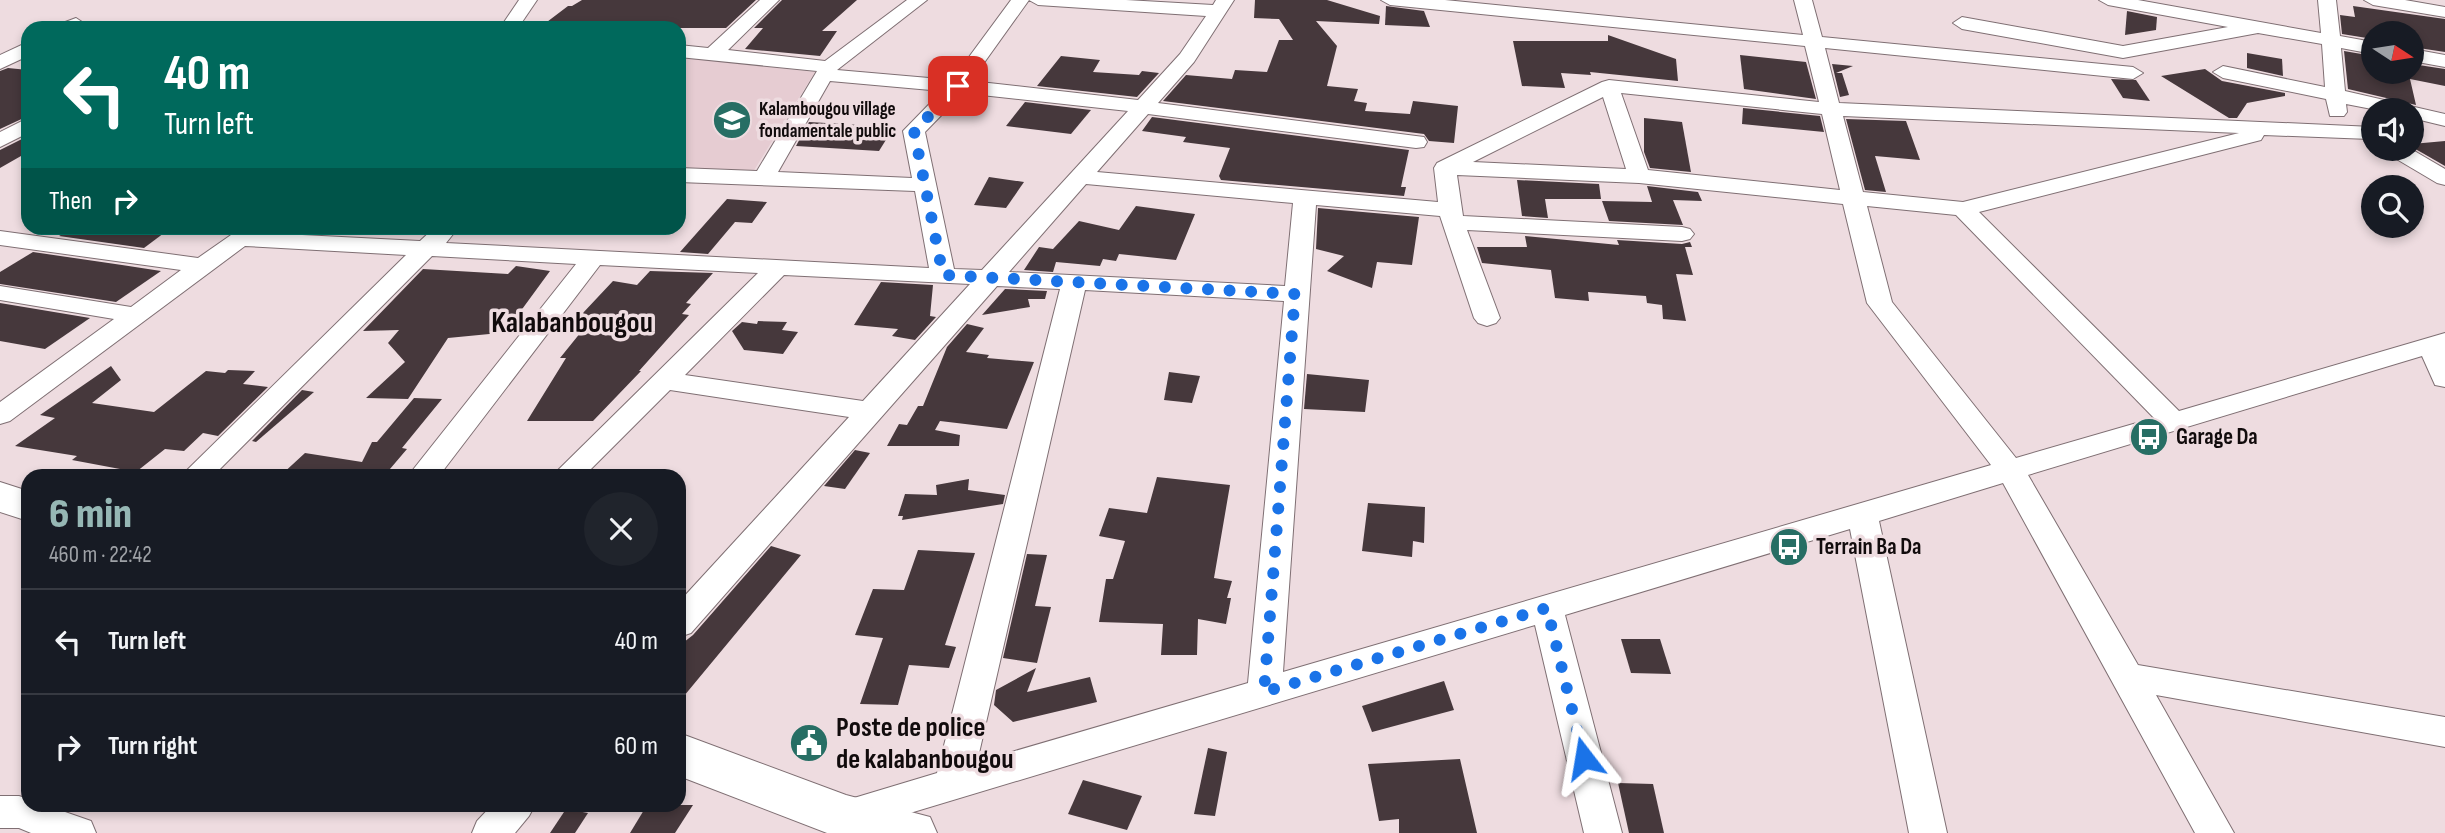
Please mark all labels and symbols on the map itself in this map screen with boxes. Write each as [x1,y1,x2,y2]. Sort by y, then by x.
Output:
north arrow [2361,21,2424,84]
pin [928,56,988,116]
place label: Kalambougou village fondamentale public [759,98,896,143]
school or university icon: Kalambougou village fondamentale public [711,99,753,141]
district label: Kalabanbougou [491,305,653,341]
bus stop icon: Garage Da [2128,416,2170,458]
place label: Garage Da [2176,423,2258,451]
bus stop icon: Terrain Ba Da [1768,526,1810,568]
place label: Terrain Ba Da [1816,533,1922,561]
place label: Poste de police de kalabanbougou [836,711,1014,776]
position arrow [1547,721,1621,795]
public building icon: Poste de police de kalabanbougou [788,722,830,764]

